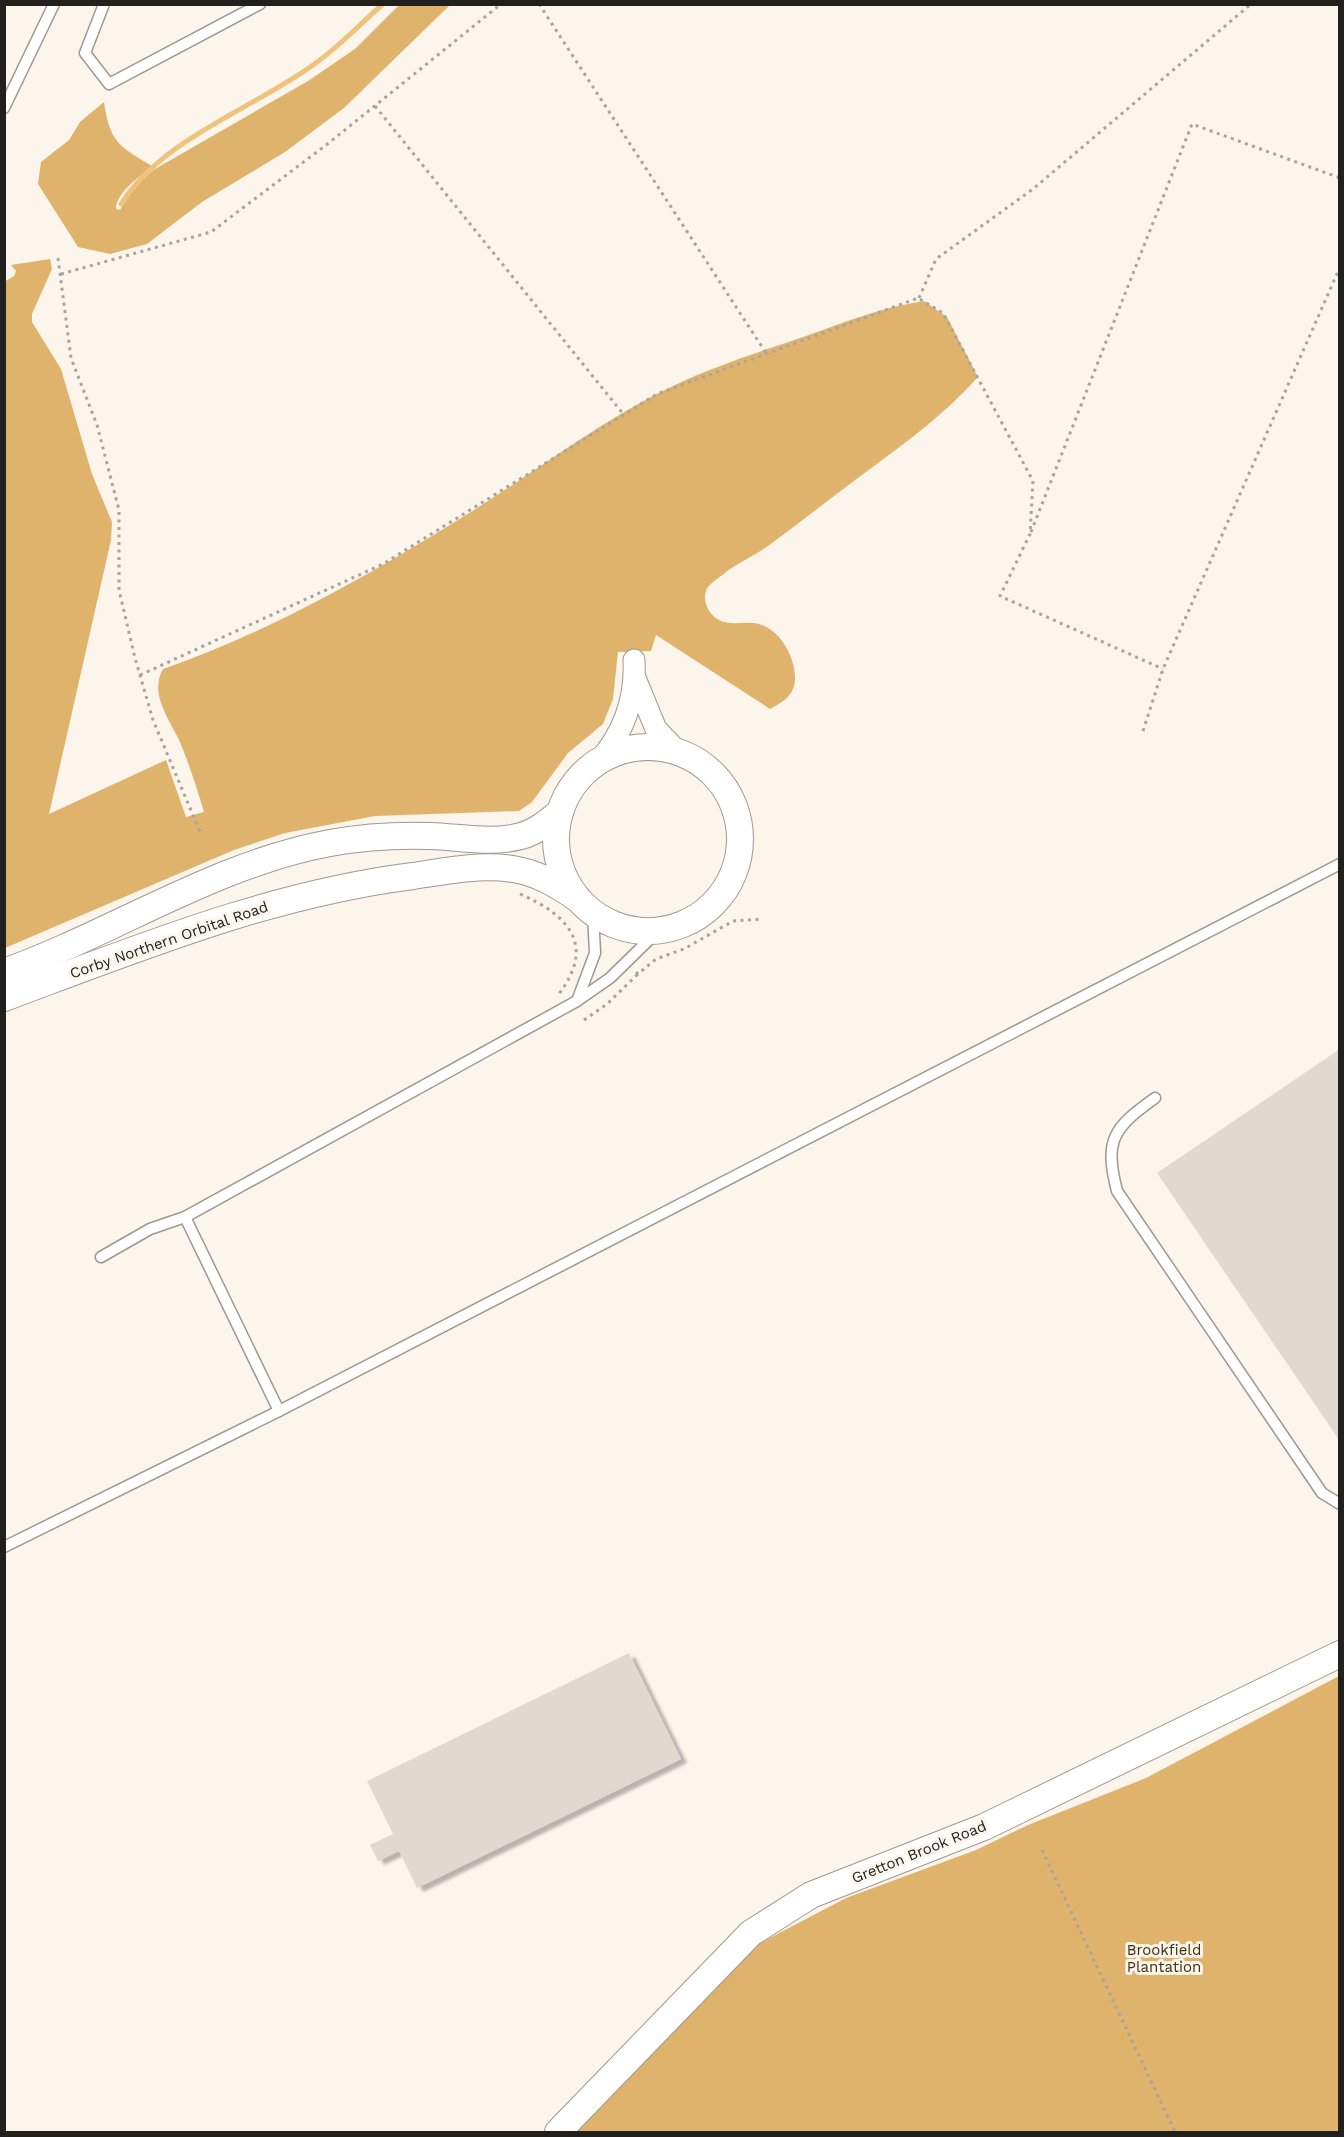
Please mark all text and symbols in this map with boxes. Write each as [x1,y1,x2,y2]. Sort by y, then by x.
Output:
street label: Corby Northern Orbital Road [67,898,271,982]
street label: Gretton Brook Road [849,1817,989,1887]
park label: Brookfield Plantation [1127,1941,1201,1976]

